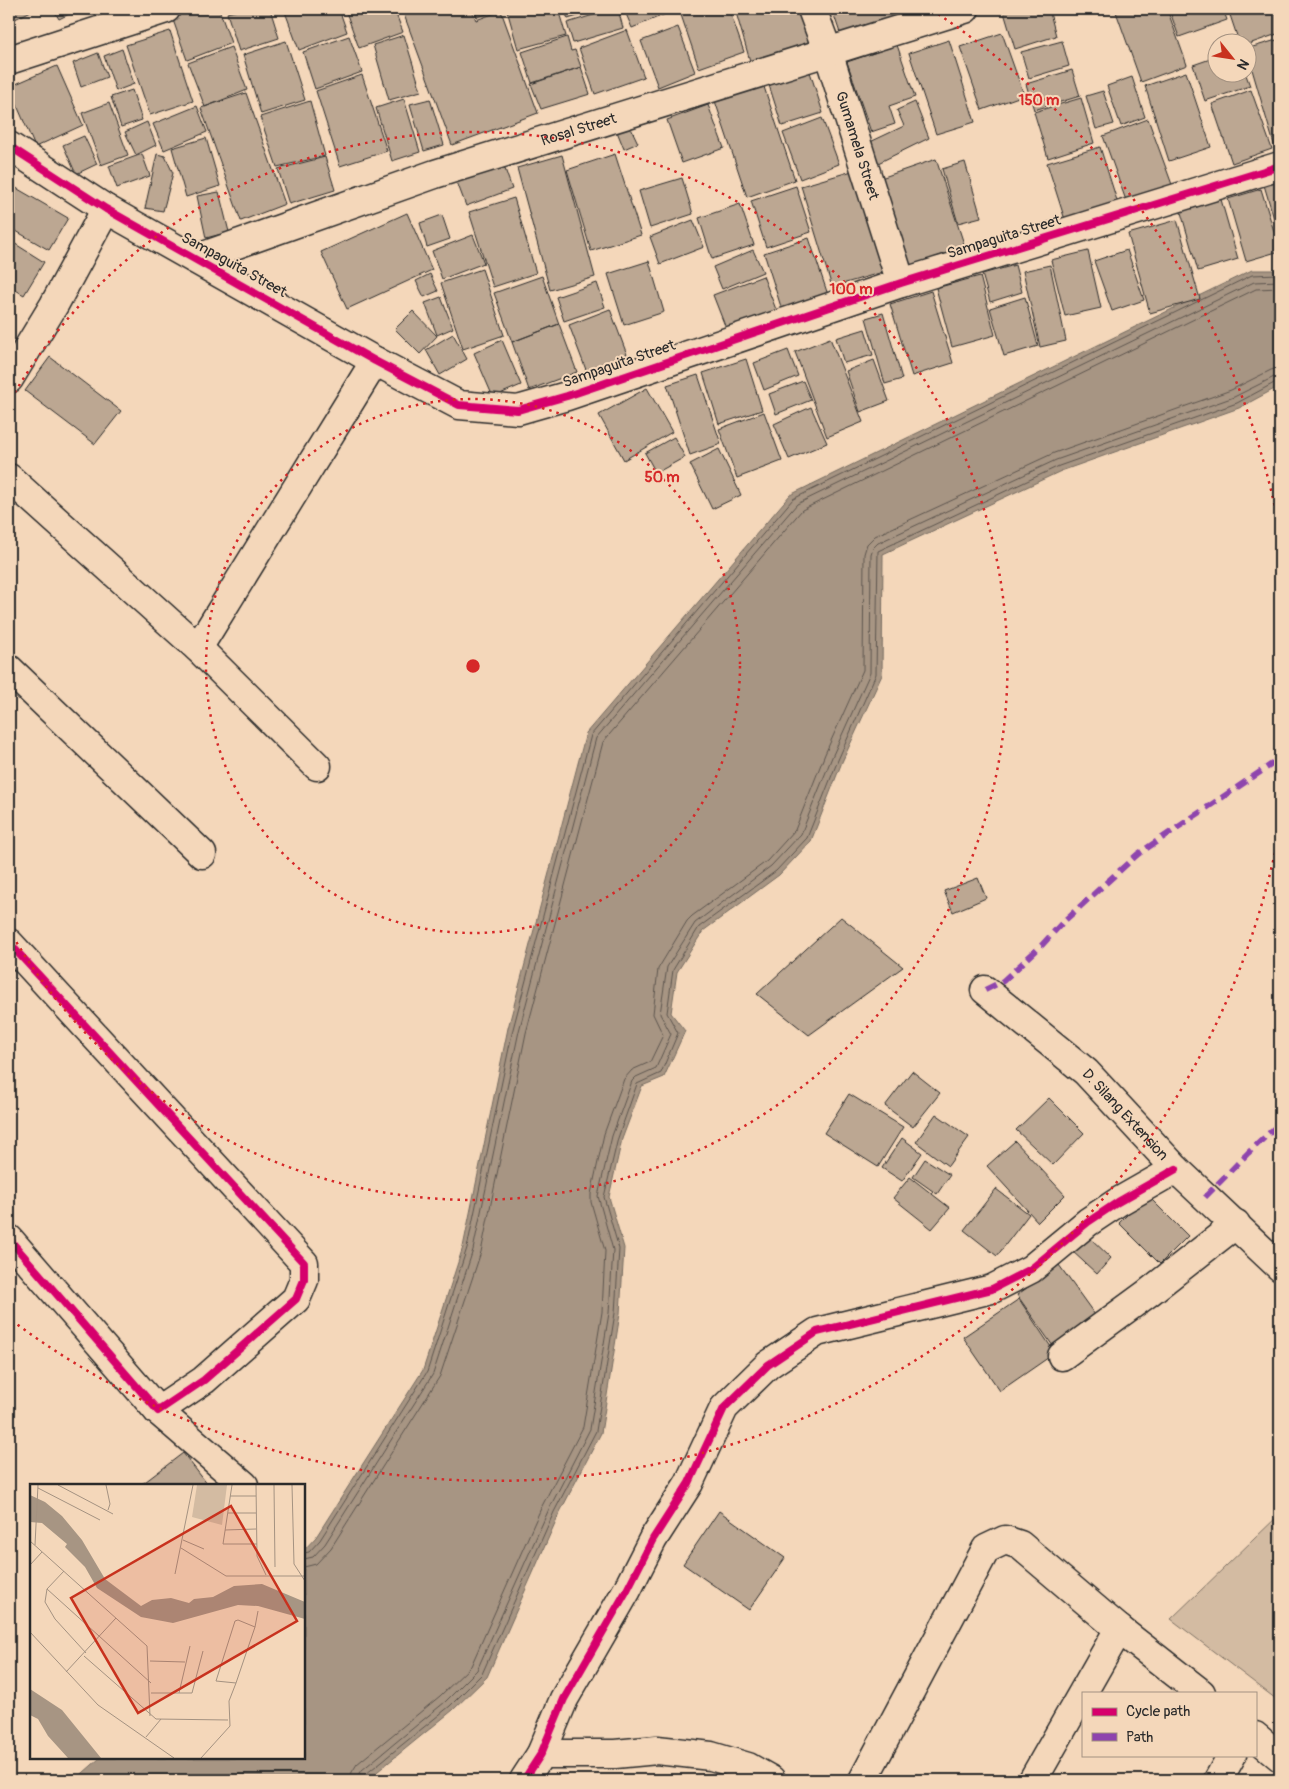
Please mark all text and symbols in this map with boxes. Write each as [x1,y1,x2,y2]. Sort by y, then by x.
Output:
north arrow [1206,32,1256,82]
text: N [1233,56,1253,73]
street label: Gumamela Street [832,89,884,203]
text: 150 m [1019,91,1059,110]
street label: Rosal Street [539,108,620,150]
street label: Sampaguita Street [945,210,1064,263]
street label: Sampaguita Street [178,228,291,302]
text: 100 m [830,280,872,299]
street label: Sampaguita Street [560,336,679,392]
text: 50 m [645,468,679,487]
centre of rings [464,657,482,675]
street label: D. Silang Extension [1078,1065,1173,1164]
inset map [30,1484,305,1759]
legend [1082,1692,1256,1756]
text: Cycle path [1126,1702,1190,1721]
text: Path [1126,1728,1153,1747]

